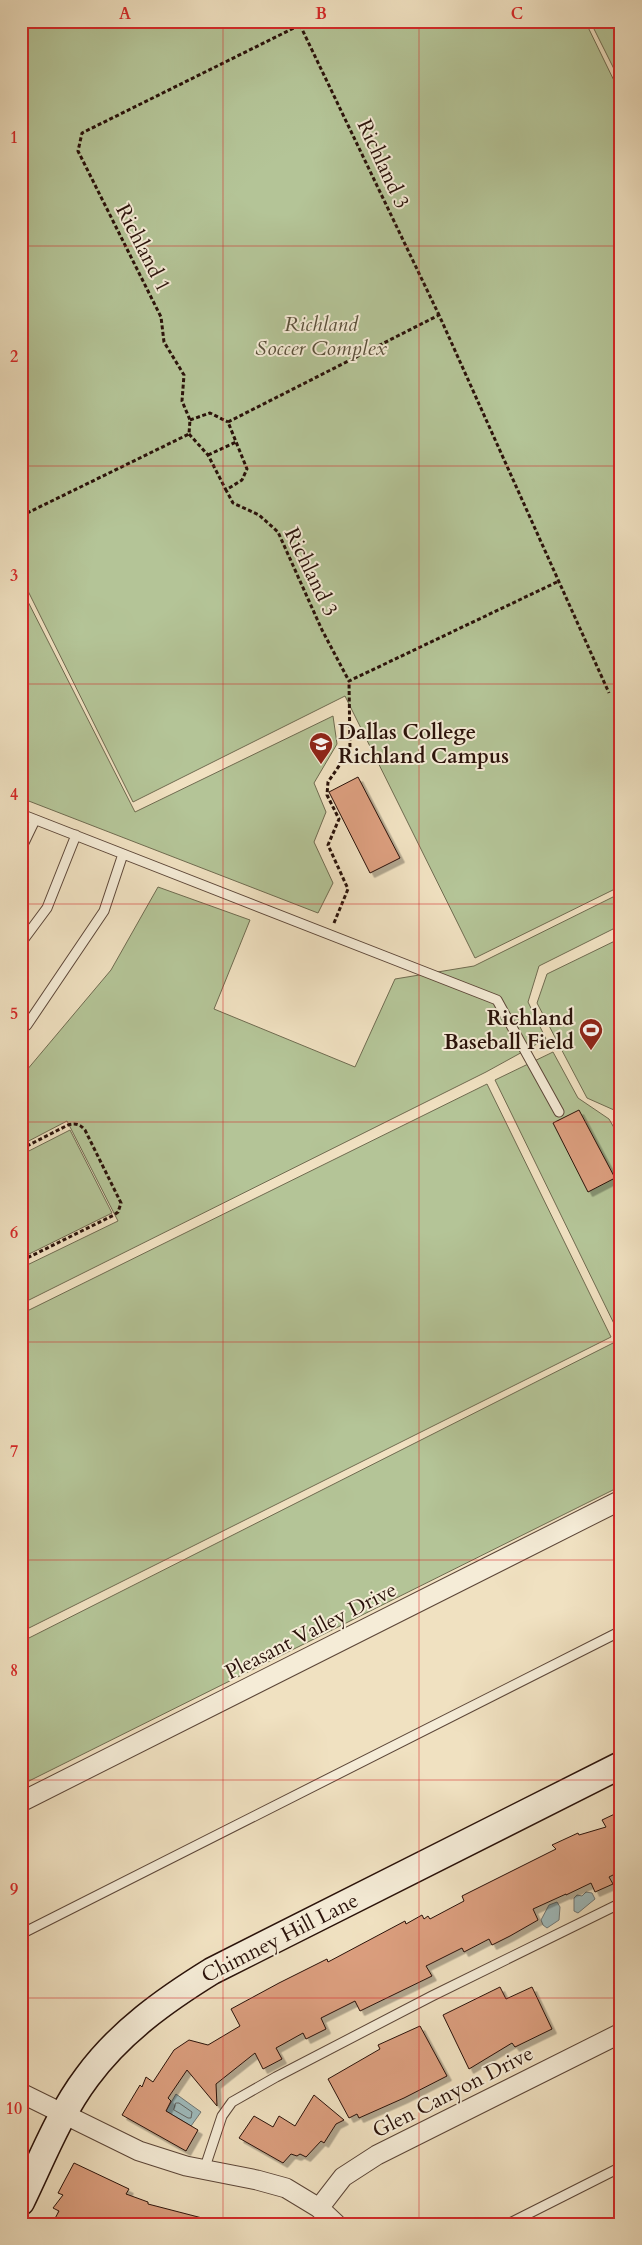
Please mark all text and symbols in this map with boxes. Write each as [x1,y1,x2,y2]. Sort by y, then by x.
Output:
text: A [119,3,131,25]
text: B [315,3,327,25]
text: C [511,3,523,25]
street label: Richland 3 [350,115,416,213]
text: 1 [10,127,18,149]
street label: Richland 1 [108,199,178,297]
park label: Richland Soccer Complex [255,310,387,363]
text: 2 [10,346,18,368]
street label: Richland 3 [277,523,345,621]
text: 3 [10,565,18,587]
place label: Dallas College Richland Campus [338,718,509,771]
school or university icon: Dallas College Richland Campus [308,731,334,765]
text: 4 [10,784,18,806]
text: 5 [10,1003,18,1025]
place label: Richland Baseball Field [444,1004,574,1057]
sports icon: Richland Baseball Field [578,1017,604,1051]
text: 6 [10,1222,18,1244]
text: 7 [10,1441,18,1463]
street label: Pleasant Valley Drive [220,1575,402,1687]
text: 8 [10,1660,18,1682]
text: 9 [10,1879,18,1901]
street label: Chimney Hill Lane [197,1886,363,1990]
street label: Glen Canyon Drive [368,2039,538,2145]
text: 10 [6,2098,22,2120]

